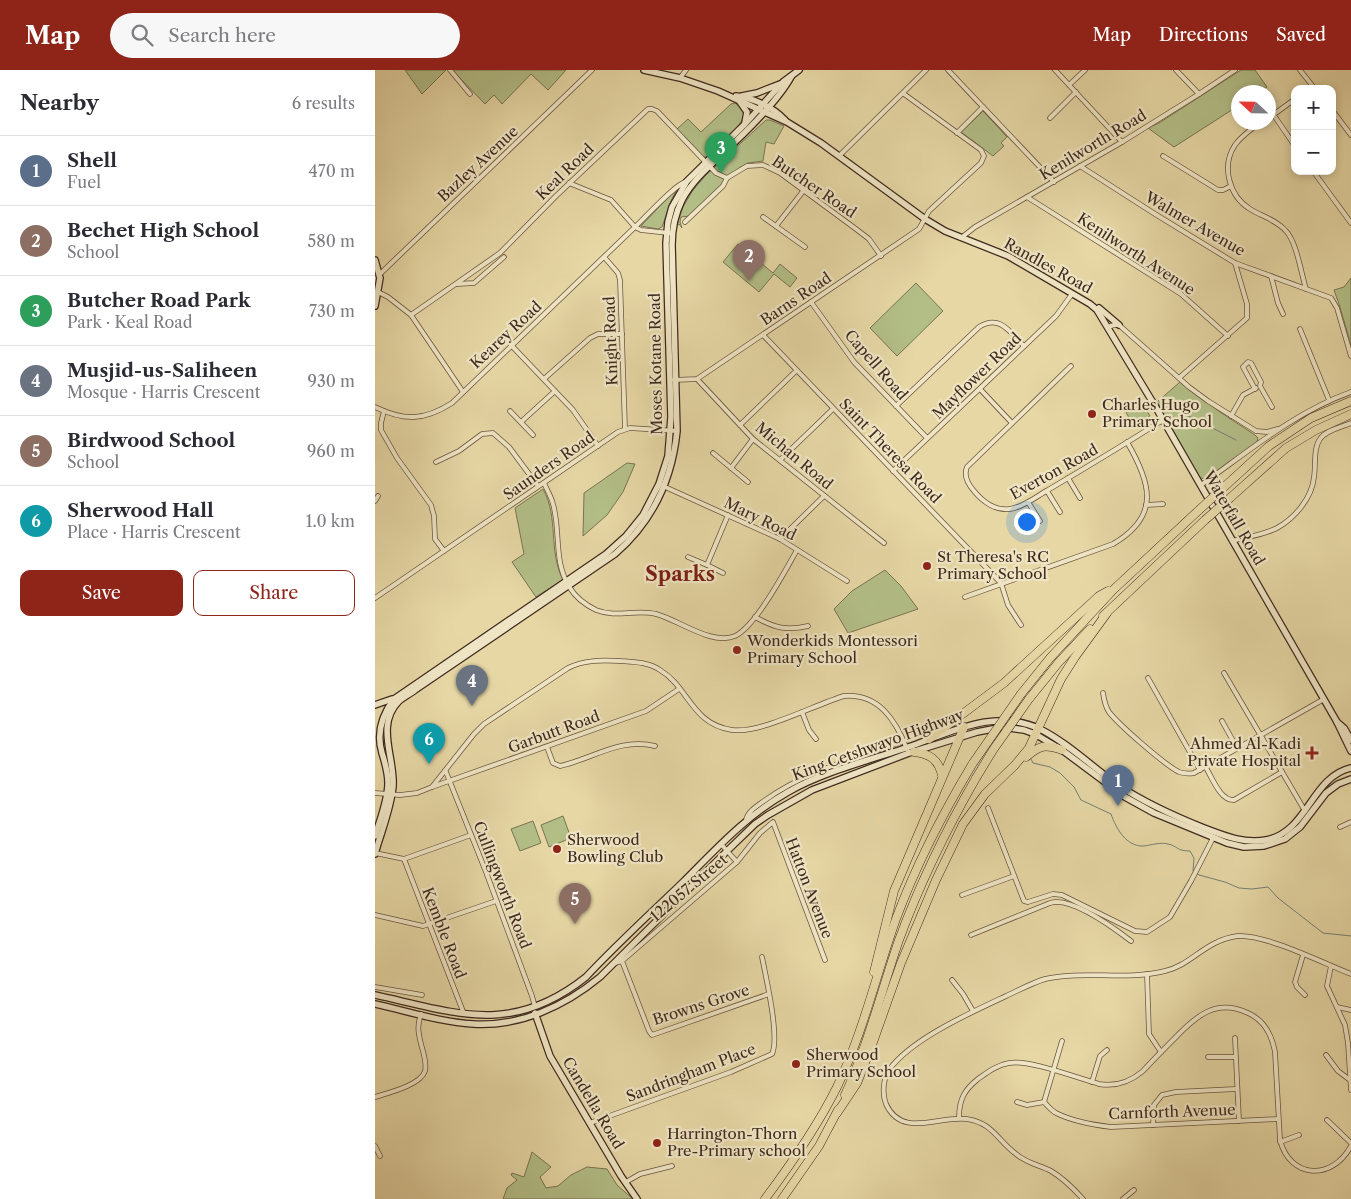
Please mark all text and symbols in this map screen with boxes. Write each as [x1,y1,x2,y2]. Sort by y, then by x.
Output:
search box [110,13,460,58]
text: Map [25,21,80,50]
icon: search [128,21,156,49]
text: Search here [168,24,276,47]
text: Map [1092,24,1131,46]
text: Directions [1159,24,1248,46]
text: Saved [1276,24,1326,46]
north arrow [1231,85,1276,130]
map controls [1291,85,1336,175]
button: + [1291,85,1336,130]
text: Nearby [20,90,99,115]
text: 6 results [292,93,355,113]
street label: Kenilworth Road [1036,105,1150,184]
street label: Bazley Avenue [433,121,522,206]
button: − [1291,130,1336,175]
pin: 3 [705,132,737,173]
street label: Keal Road [532,139,598,204]
text: Shell [67,149,117,172]
street label: Butcher Road [768,151,860,222]
text: 1 [32,161,40,181]
text: 470 m [309,161,355,181]
text: Fuel [67,172,101,192]
street label: Walmer Avenue [1141,187,1249,260]
street label: Kenilworth Avenue [1074,208,1199,299]
text: Bechet High School [67,219,259,242]
text: 2 [31,231,41,251]
text: 580 m [308,231,355,251]
street label: Randles Road [1001,234,1096,298]
pin: 2 [733,240,765,281]
text: School [67,242,119,262]
street label: Barns Road [757,268,835,329]
text: Butcher Road Park [67,289,250,312]
street label: Moses Kotane Road [645,293,666,435]
street label: Knight Road [599,296,622,386]
street label: Kearey Road [466,297,545,373]
text: 3 [31,301,41,321]
text: 730 m [309,301,355,321]
text: Park · Keal Road [67,312,192,332]
street label: Capell Road [841,326,912,404]
street label: Mayflower Road [928,328,1025,423]
text: Musjid-us-Saliheen [67,359,257,382]
text: 4 [31,371,41,391]
text: 930 m [308,371,355,391]
text: Mosque · Harris Crescent [67,382,260,402]
street label: Saint Theresa Road [835,394,945,507]
place label: Charles Hugo Primary School [1102,395,1213,431]
marker: Charles Hugo Primary School [1086,408,1098,420]
street label: Michan Road [752,418,837,494]
street label: Saunders Road [499,427,598,504]
text: Birdwood School [67,429,235,452]
street label: Everton Road [1006,440,1101,504]
text: 5 [32,441,40,461]
text: 960 m [307,441,355,461]
text: School [67,452,119,472]
street label: Waterfall Road [1199,466,1269,569]
street label: Mary Road [721,493,800,544]
text: Sherwood Hall [67,499,214,522]
your location [1014,509,1040,535]
text: 6 [31,511,41,531]
text: 1.0 km [306,511,355,531]
text: Place · Harris Crescent [67,522,241,542]
place label: St Theresa's RC Primary School [937,547,1049,583]
marker: St Theresa's RC Primary School [921,560,933,572]
district label: Sparks [645,562,715,586]
button: Save [20,570,183,616]
button: Share [193,570,355,616]
place label: Wonderkids Montessori Primary School [746,631,918,667]
marker: Wonderkids Montessori Primary School [731,644,743,656]
pin: 4 [456,665,488,706]
street label: King Cetshwayo Highway [789,704,967,784]
street label: Garbutt Road [505,706,602,757]
pin: 6 [413,723,445,764]
place label: Ahmed Al-Kadi Private Hospital [1187,734,1302,770]
marker: Ahmed Al-Kadi Private Hospital [1305,746,1319,760]
pin: 1 [1102,765,1134,806]
street label: Cullingworth Road [469,818,536,951]
place label: Sherwood Bowling Club [567,830,663,866]
street label: Hatton Avenue [782,835,837,941]
marker: Sherwood Bowling Club [551,843,563,855]
street label: 122057 Street [646,849,732,925]
pin: 5 [559,883,591,924]
street label: Kemble Road [418,884,471,981]
street label: Browns Grove [650,980,752,1029]
street label: Sandringham Place [623,1039,758,1106]
place label: Sherwood Primary School [806,1045,917,1081]
street label: Candella Road [558,1053,628,1152]
marker: Sherwood Primary School [790,1058,802,1070]
street label: Carnforth Avenue [1108,1100,1236,1123]
place label: Harrington-Thorn Pre-Primary school [667,1124,806,1160]
marker: Harrington-Thorn Pre-Primary school [651,1137,663,1149]

